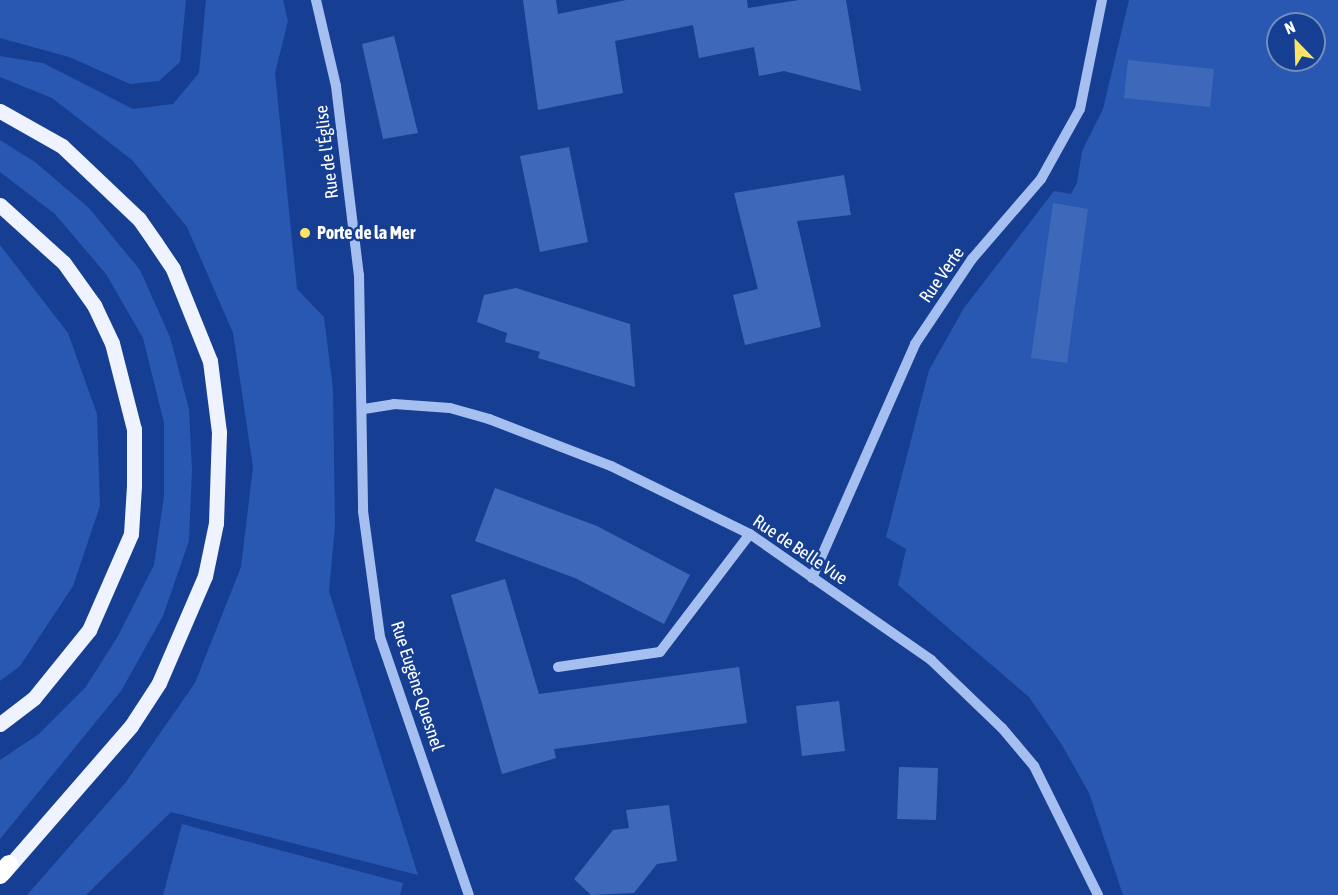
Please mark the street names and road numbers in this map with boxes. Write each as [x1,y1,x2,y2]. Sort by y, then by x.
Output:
street label: Rue de l'Église [311,104,343,200]
street label: Rue Verte [915,243,969,307]
street label: Rue de Belle Vue [749,510,851,590]
street label: Rue Eugène Quesnel [386,618,448,754]

